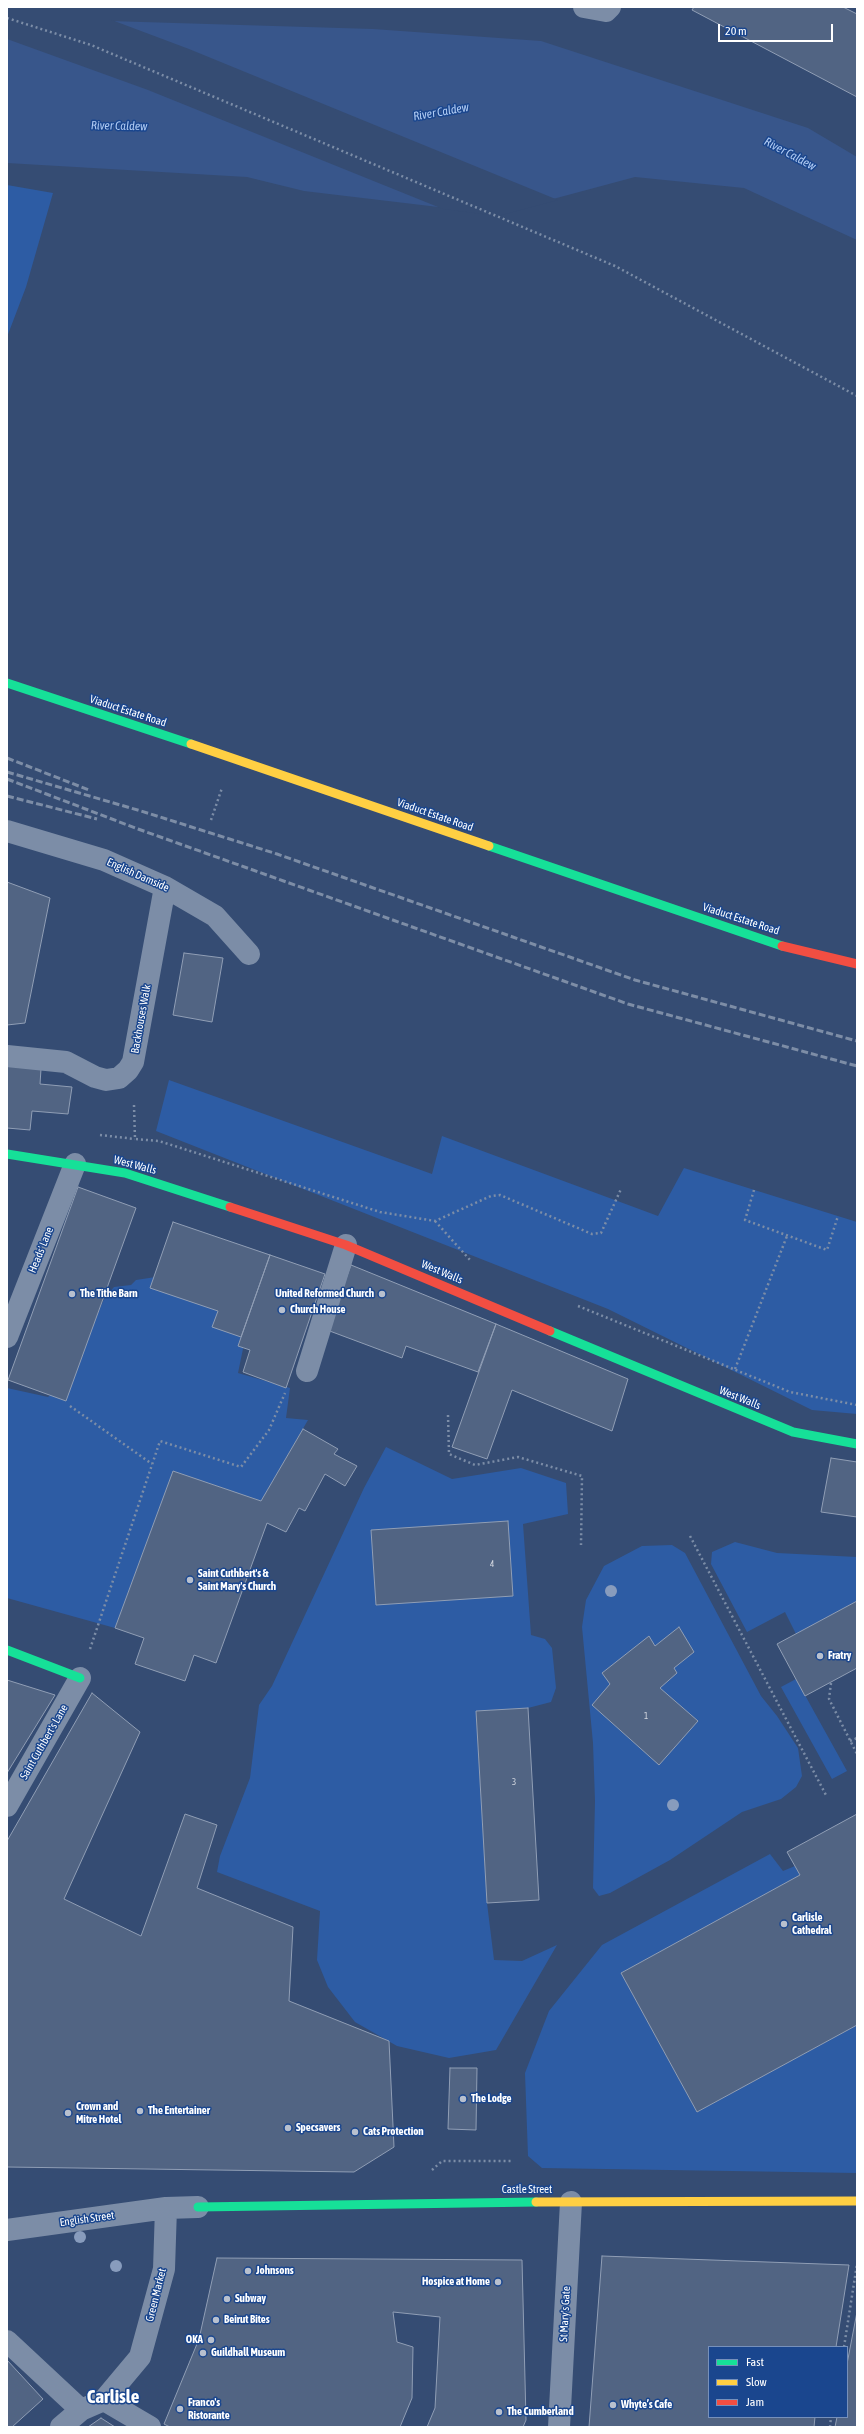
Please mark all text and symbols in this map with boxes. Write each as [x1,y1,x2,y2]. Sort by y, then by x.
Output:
scale bar [720,16,835,42]
text: 20 m [725,24,747,38]
water label: River Caldew [412,100,470,124]
water label: River Caldew [91,118,147,134]
water label: River Caldew [762,134,818,174]
street label: Viaduct Estate Road [88,692,168,730]
street label: Viaduct Estate Road [395,796,475,834]
street label: English Damside [105,855,171,895]
street label: Viaduct Estate Road [701,900,781,938]
street label: Backhouses Walk [128,983,154,1055]
street label: West Walls [112,1153,158,1177]
street label: Heads' Lane [26,1225,56,1275]
street label: West Walls [419,1257,465,1287]
place label: The Tithe Barn [80,1287,137,1301]
place label: United Reformed Church [275,1287,374,1301]
marker: The Tithe Barn [67,1289,77,1299]
marker: United Reformed Church [377,1289,387,1299]
place label: Church House [290,1303,346,1317]
marker: Church House [277,1305,287,1315]
street label: West Walls [717,1384,763,1412]
house number: 4 [490,1559,494,1569]
place label: Saint Cuthbert's & Saint Mary's Church [198,1567,276,1593]
marker: Saint Cuthbert's & Saint Mary's Church [185,1575,195,1585]
place label: Fratry [828,1649,851,1663]
marker: Fratry [815,1651,825,1661]
street label: Saint Cuthbert's Lane [17,1702,71,1782]
house number: 1 [644,1711,648,1721]
house number: 3 [512,1777,516,1787]
place label: Carlisle Cathedral [792,1911,832,1937]
marker: Carlisle Cathedral [779,1919,789,1929]
place label: The Lodge [471,2092,512,2106]
marker: The Lodge [458,2094,468,2104]
place label: Crown and Mitre Hotel [76,2100,121,2126]
place label: The Entertainer [148,2104,210,2118]
marker: The Entertainer [135,2106,145,2116]
marker: Crown and Mitre Hotel [63,2108,73,2118]
place label: Specsavers [296,2121,340,2135]
marker: Specsavers [283,2123,293,2133]
place label: Cats Protection [363,2125,424,2139]
marker: Cats Protection [350,2127,360,2137]
street label: Castle Street [502,2183,552,2197]
street label: English Street [59,2209,115,2229]
place label: Johnsons [256,2264,294,2278]
marker: Johnsons [243,2266,253,2276]
street label: Green Market [143,2267,169,2323]
place label: Hospice at Home [422,2275,490,2289]
marker: Hospice at Home [493,2277,503,2287]
street label: St Mary's Gate [557,2286,573,2342]
place label: Subway [235,2292,266,2306]
marker: Subway [222,2294,232,2304]
place label: Beirut Bites [224,2313,270,2327]
marker: Beirut Bites [211,2315,221,2325]
place label: OKA [186,2333,203,2347]
marker: OKA [206,2335,216,2345]
place label: Guildhall Museum [211,2346,285,2360]
legend [708,2346,848,2418]
marker: Guildhall Museum [198,2348,208,2358]
text: Fast [746,2355,764,2369]
text: Slow [746,2375,767,2389]
district label: Carlisle [87,2386,139,2408]
text: Jam [746,2395,764,2409]
place label: Franco's Ristorante [188,2396,230,2422]
place label: Whyte’s Cafe [621,2398,672,2412]
marker: Whyte’s Cafe [608,2400,618,2410]
marker: Franco's Ristorante [175,2404,185,2414]
place label: The Cumberland [507,2405,574,2419]
marker: The Cumberland [494,2407,504,2417]

